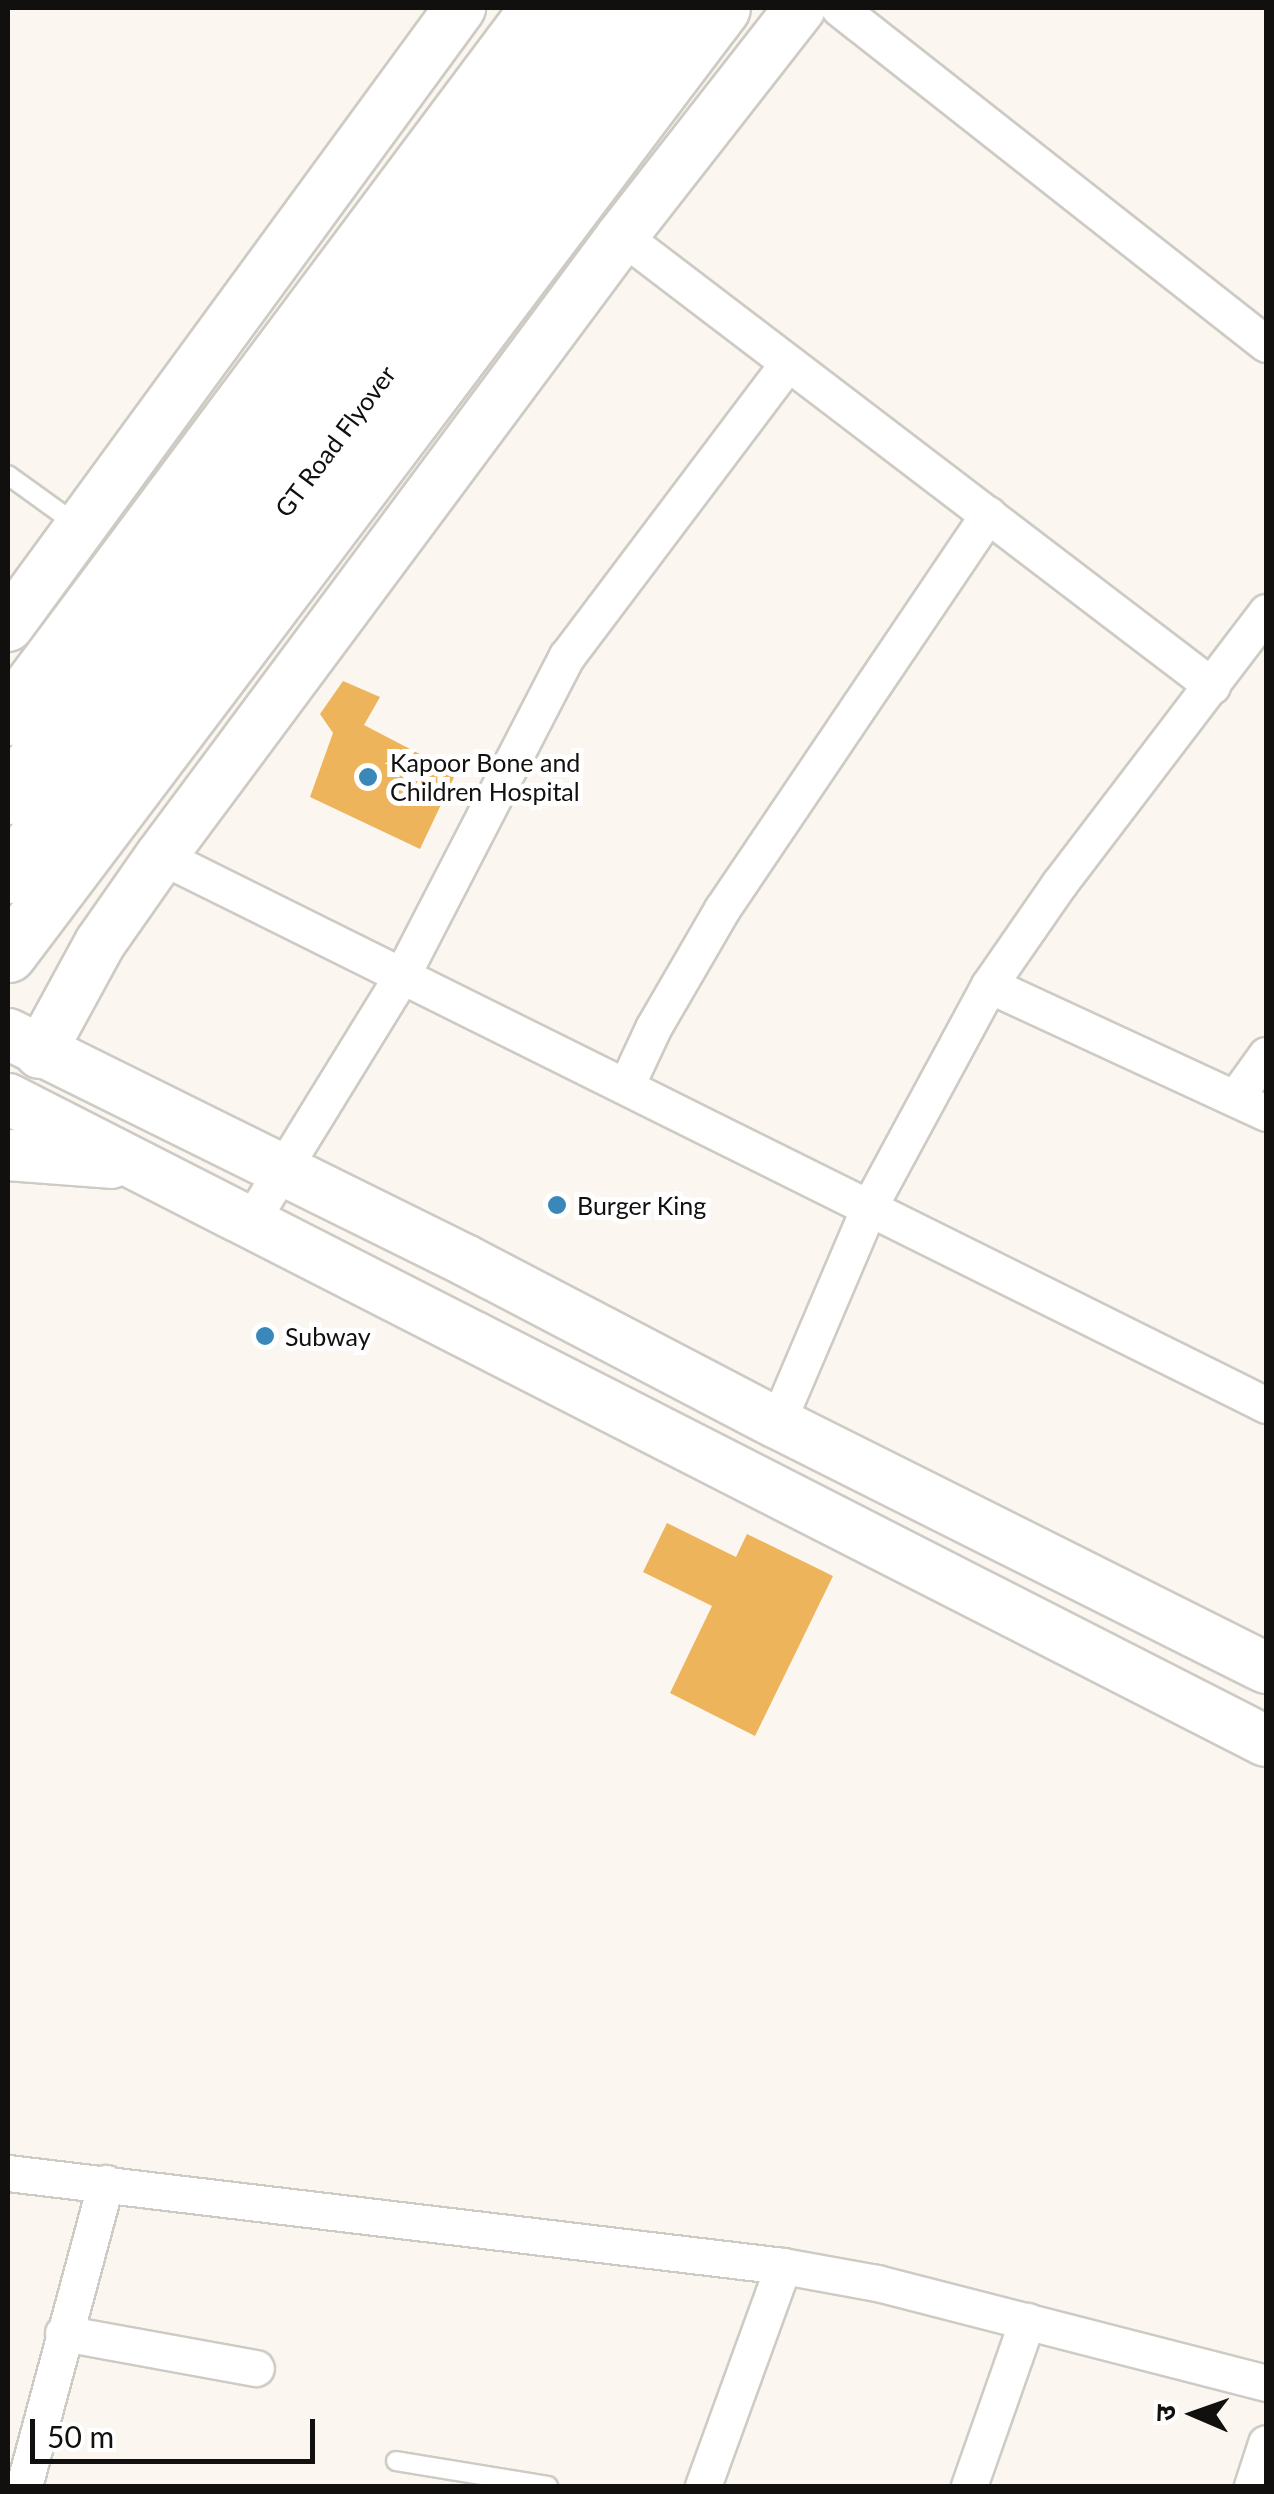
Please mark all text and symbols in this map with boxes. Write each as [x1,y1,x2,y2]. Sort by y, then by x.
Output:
street label: GT Road Flyover [268,359,402,523]
place label: Kapoor Bone and Children Hospital [390,748,581,807]
marker: Kapoor Bone and Children Hospital [355,764,381,790]
place label: Burger King [577,1190,707,1220]
marker: Burger King [546,1194,568,1216]
place label: Subway [285,1321,371,1351]
marker: Subway [254,1325,276,1347]
north arrow [1144,2364,1244,2464]
scale bar [35,2399,320,2461]
text: उ [1147,2404,1181,2422]
text: 50 m [47,2418,114,2454]

